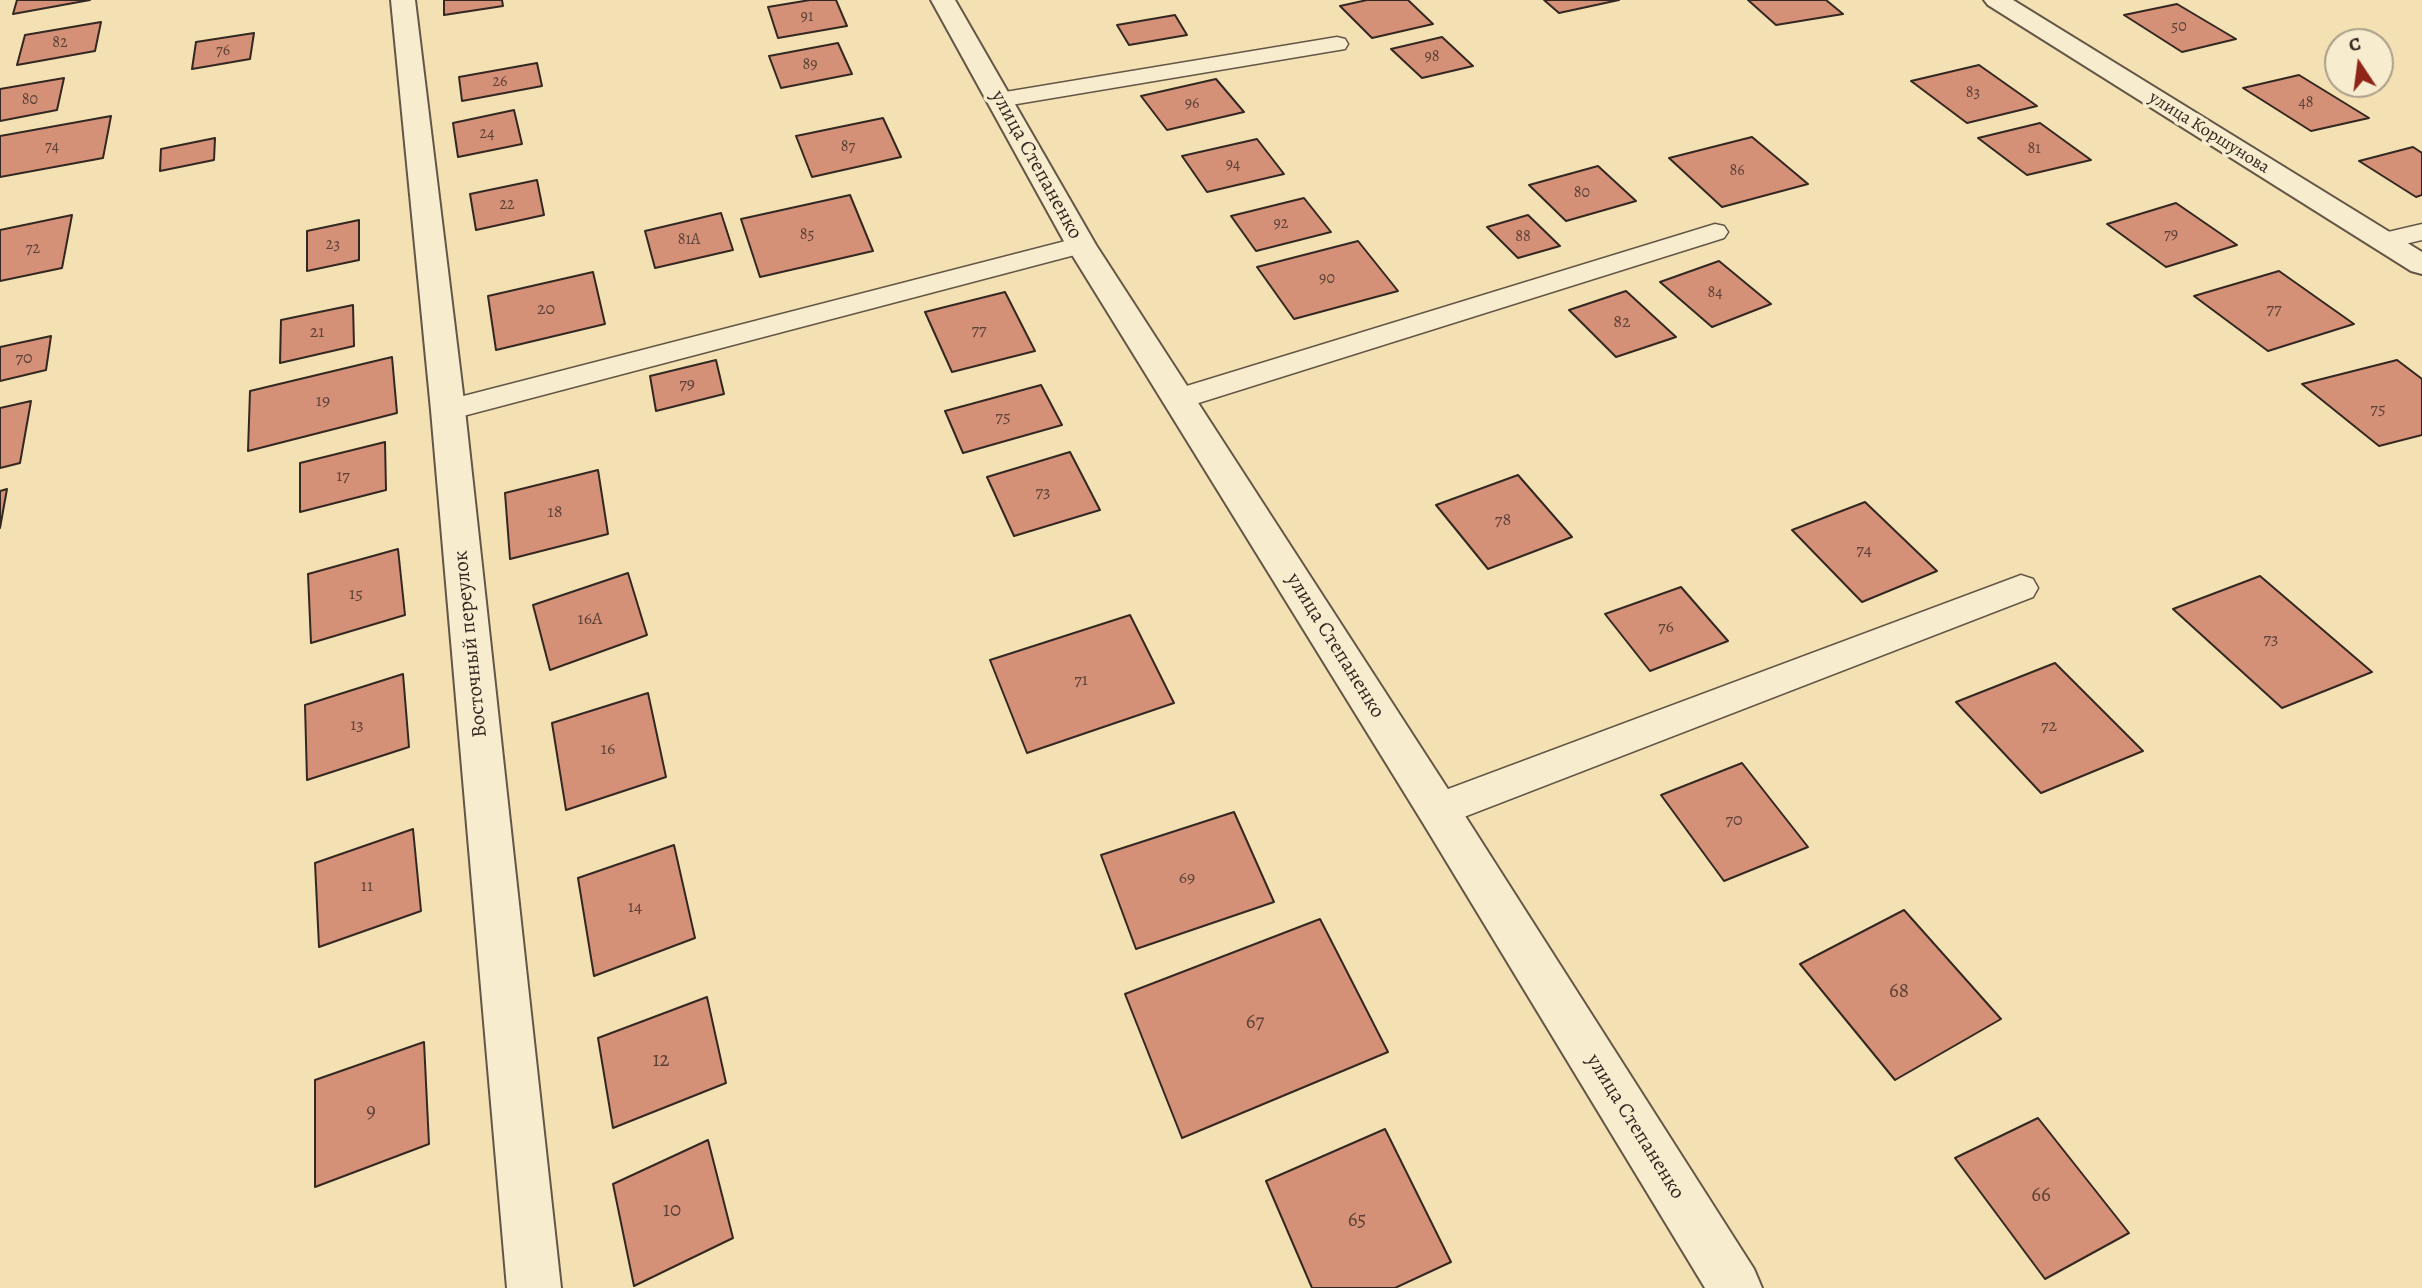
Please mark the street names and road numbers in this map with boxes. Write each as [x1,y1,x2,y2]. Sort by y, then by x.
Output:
street label: улица Степаненко [985,86,1087,244]
street label: улица Коршунова [2145,87,2273,179]
street label: Восточный переулок [449,549,493,739]
street label: улица Степаненко [1280,569,1390,723]
street label: улица Степаненко [1580,1050,1690,1204]

